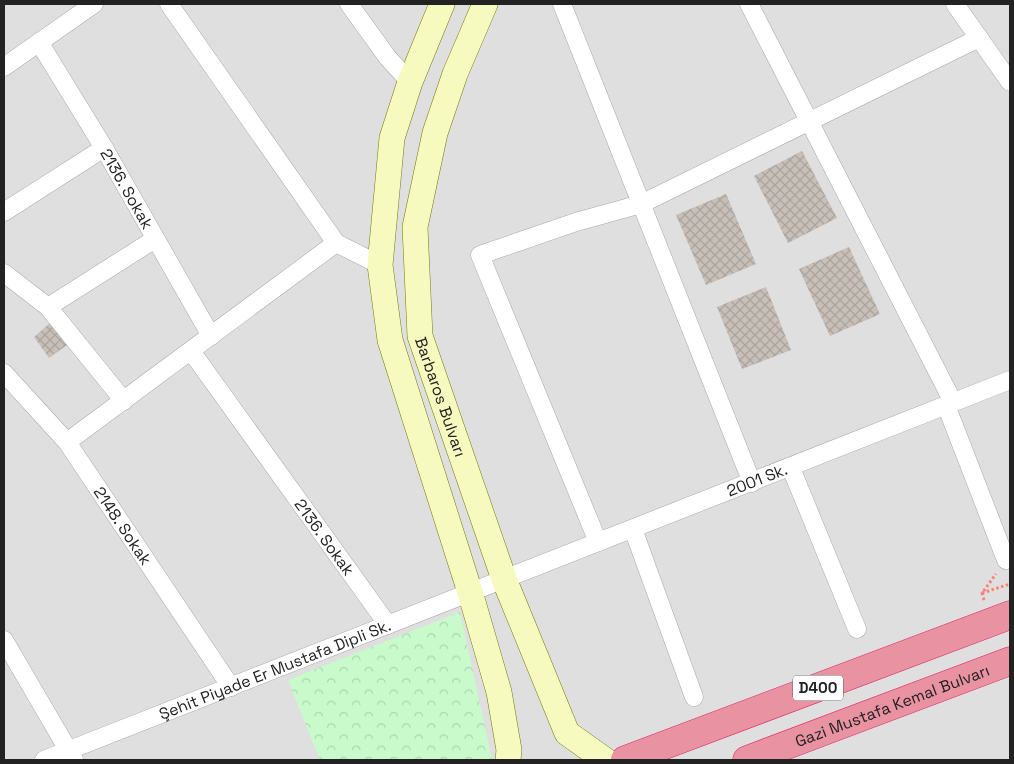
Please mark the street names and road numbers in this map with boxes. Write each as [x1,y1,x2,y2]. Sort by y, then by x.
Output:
street label: 2136. Sokak [95,145,158,233]
street label: Barbaros Bulvarı [410,334,471,460]
street label: 2001 Sk. [724,459,790,501]
street label: 2148. Sokak [89,483,156,569]
street label: 2136. Sokak [290,495,359,580]
street label: Şehit Piyade Er Mustafa Dipli Sk. [156,615,394,725]
street label: Gazi Mustafa Kemal Bulvarı [792,660,992,752]
road number: D400 [793,676,843,700]

